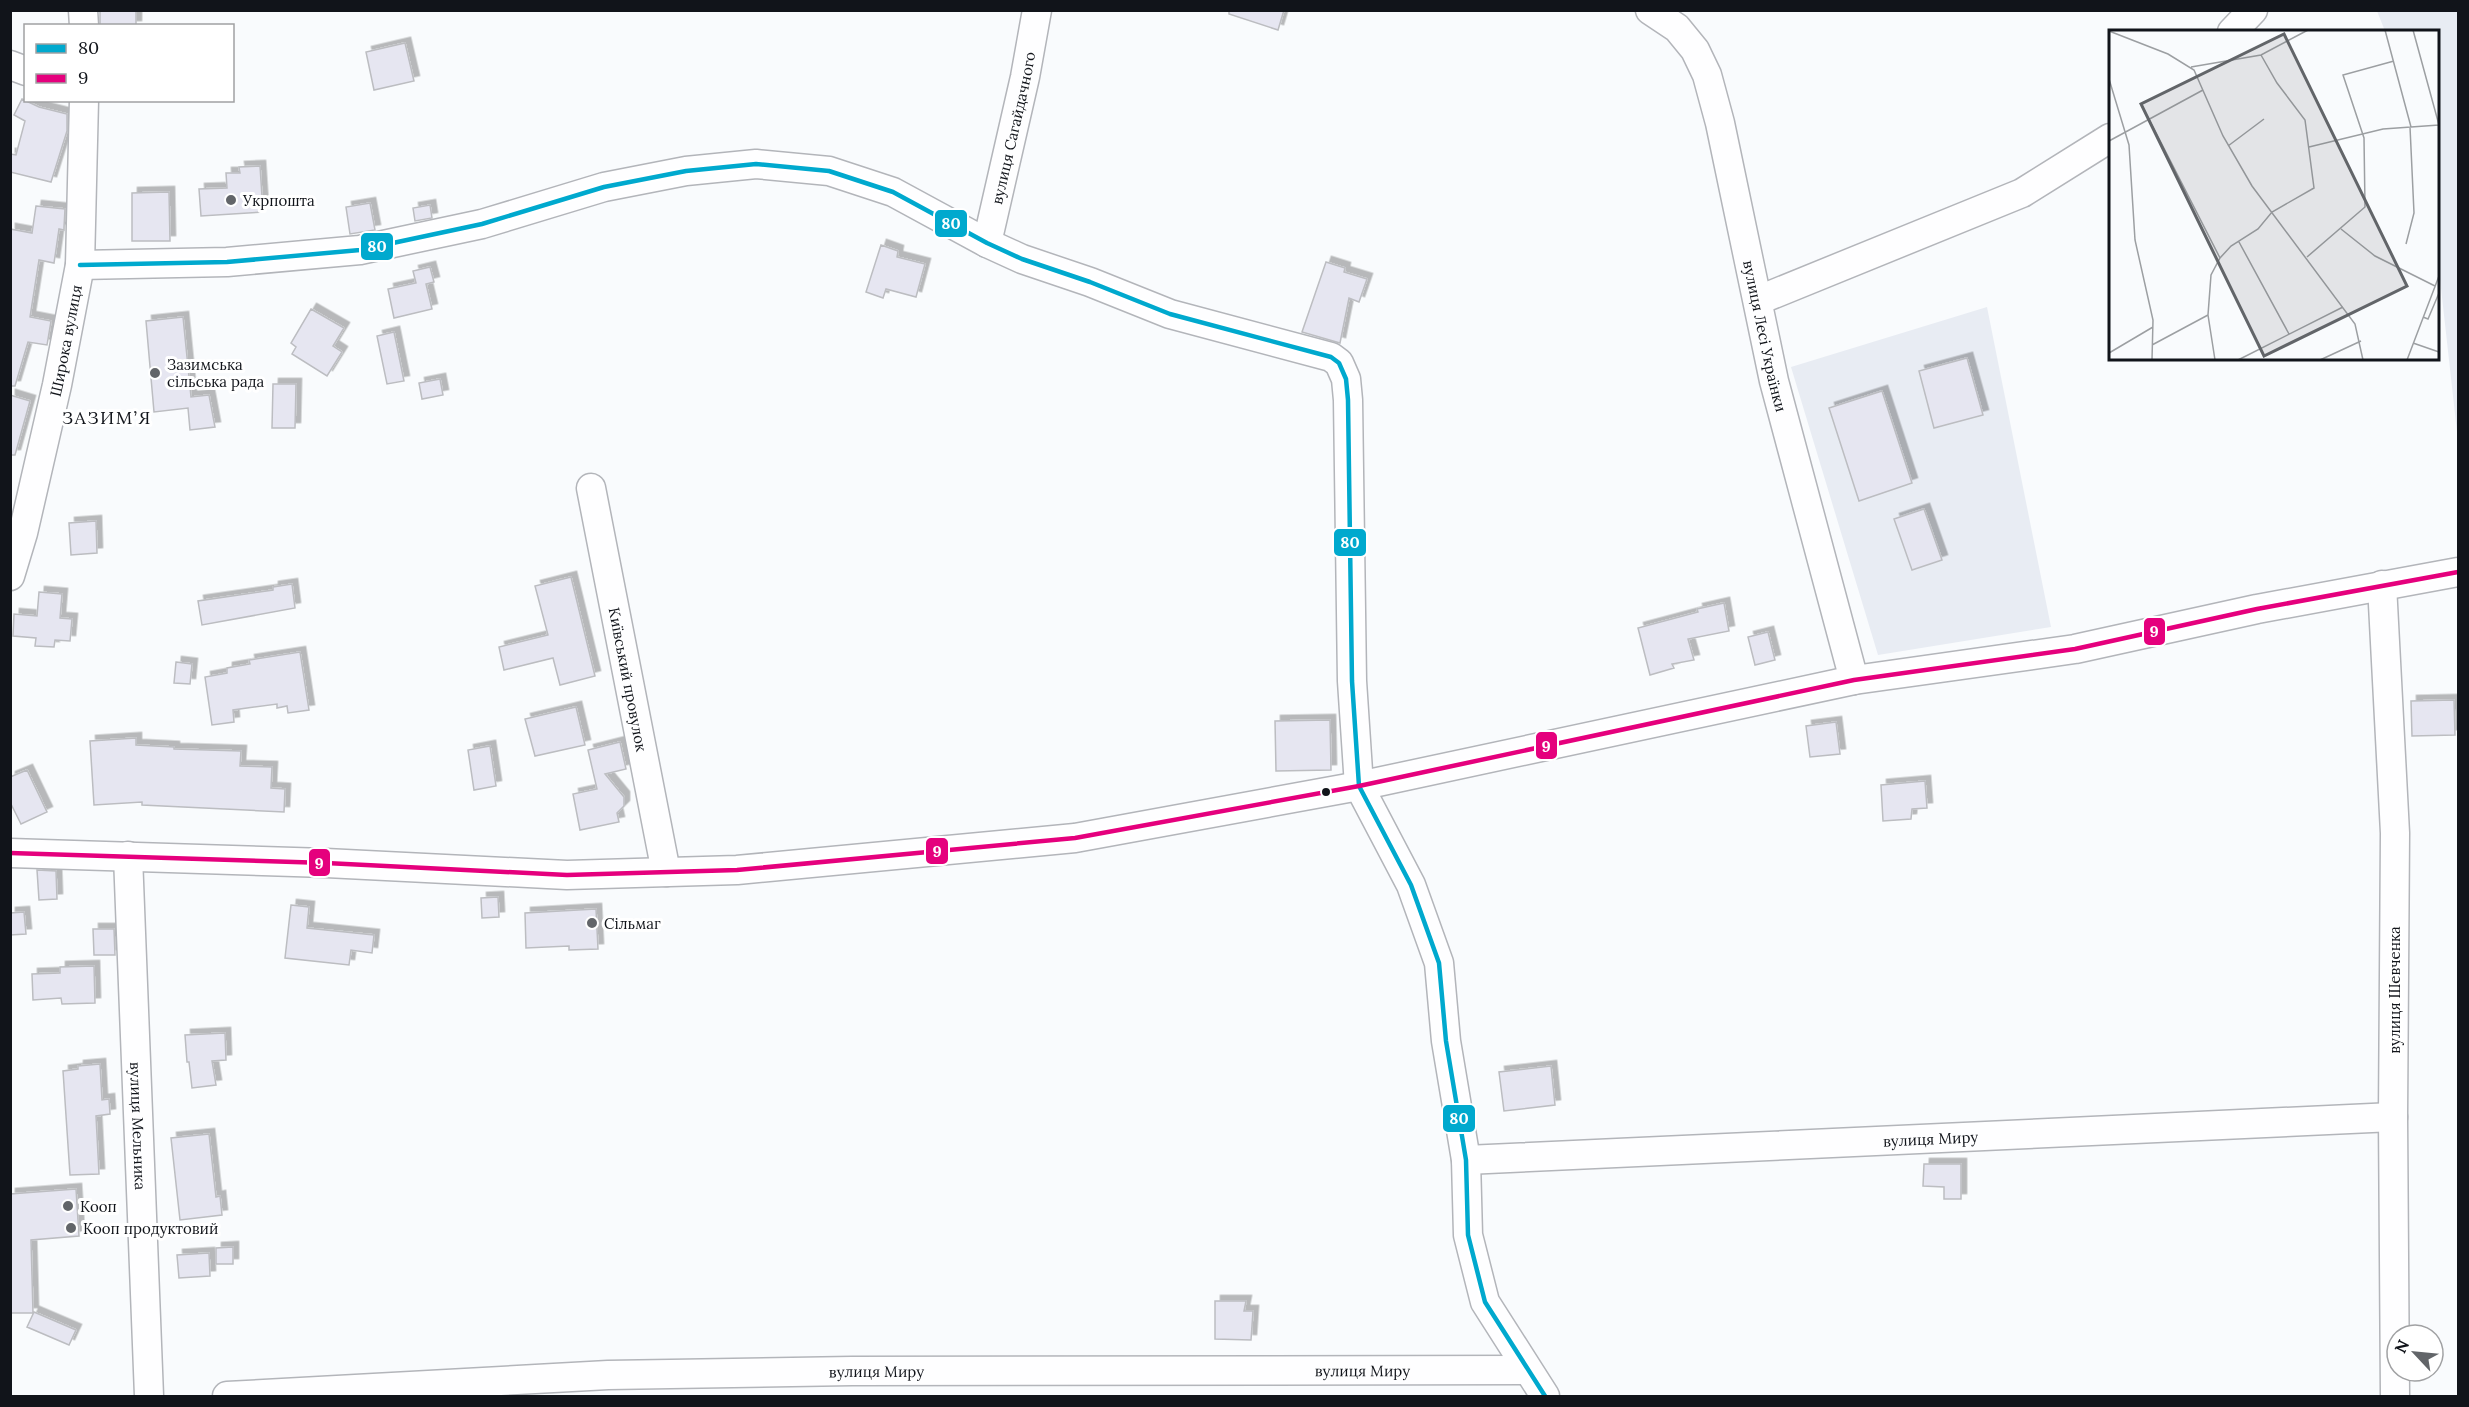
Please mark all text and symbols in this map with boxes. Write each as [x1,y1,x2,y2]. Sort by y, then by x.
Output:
legend [24,24,234,102]
inset map [2109,30,2439,360]
text: 80 [78,36,99,59]
street label: вулиця Сагайдачного [987,50,1039,206]
text: 9 [78,66,88,89]
place label: Укрпошта [242,191,315,210]
marker: Укрпошта [224,193,238,207]
line badge: 80 [934,209,968,238]
text: 80 [941,213,961,233]
line badge: 80 [360,232,394,261]
text: 80 [367,236,387,256]
street label: вулиця Лесі Українки [1739,258,1791,414]
street label: Широка вулиця [45,283,86,398]
place label: Зазимська сільська рада [167,355,265,391]
marker: Зазимська сільська рада [148,366,162,380]
district label: ЗАЗИМ’Я [62,406,152,429]
line badge: 80 [1333,528,1367,557]
text: 80 [1340,532,1360,552]
street label: Київський провулок [605,606,652,753]
line badge: 9 [2143,617,2166,646]
text: 9 [2149,621,2159,641]
line badge: 9 [1535,731,1558,760]
text: 9 [1541,736,1551,756]
unlabelled marker [1320,786,1332,798]
line badge: 9 [925,837,949,865]
text: 9 [932,841,942,861]
line badge: 9 [308,848,331,877]
text: 9 [314,853,324,873]
place label: Сільмаг [604,914,661,933]
marker: Сільмаг [585,916,599,930]
street label: вулиця Шевченка [2385,926,2404,1054]
street label: вулиця Мельника [127,1061,150,1191]
line badge: 80 [1442,1104,1476,1133]
text: 80 [1449,1108,1469,1128]
street label: вулиця Миру [1882,1127,1979,1150]
place label: Кооп [80,1197,117,1216]
marker: Кооп [61,1199,75,1213]
place label: Кооп продуктовий [83,1219,218,1238]
marker: Кооп продуктовий [64,1221,78,1235]
north arrow [2385,1323,2445,1383]
text: N [2390,1336,2413,1356]
street label: вулиця Миру [829,1361,924,1381]
street label: вулиця Миру [1315,1361,1410,1380]

